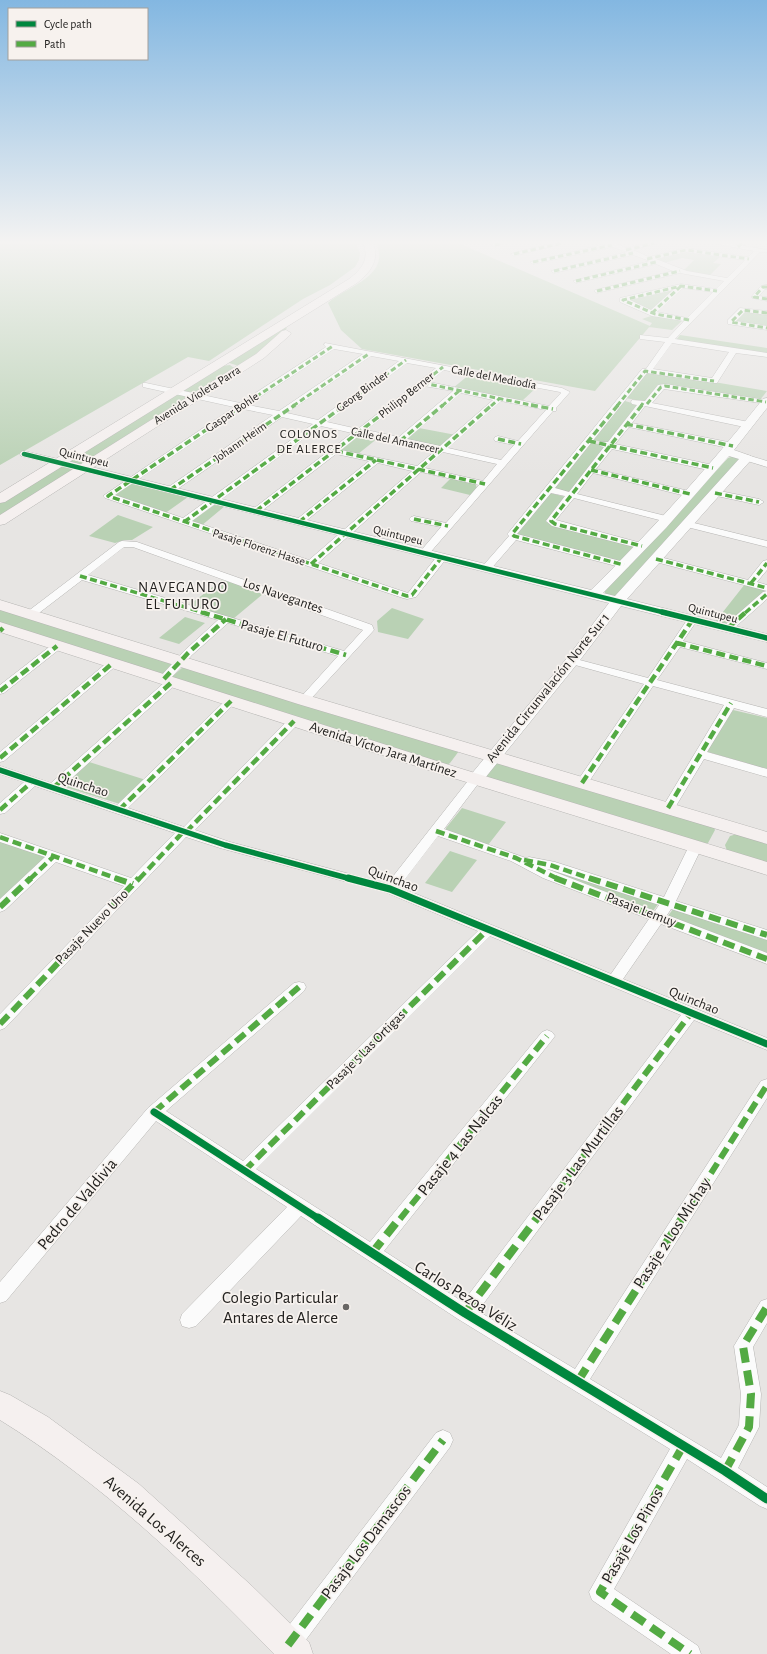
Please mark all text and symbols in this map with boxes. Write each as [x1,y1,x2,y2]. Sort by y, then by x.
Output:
legend [8,8,148,60]
text: Cycle path [44,18,92,31]
text: Path [44,38,66,50]
street label: Avenida Violeta Parra [151,363,243,427]
street label: Calle del Mediodía [450,363,538,391]
street label: Georg Binder [334,368,390,414]
street label: Philipp Berner [376,370,436,420]
street label: Gaspar Bohle [203,390,261,434]
street label: Johann Heim [211,420,269,464]
street label: Calle del Amanecer [350,425,440,455]
district label: COLONOS DE ALERCE [276,428,342,456]
street label: Quintupeu [58,445,110,470]
street label: Quintupeu [372,523,424,548]
street label: Pasaje Florenz Hasse [211,526,307,569]
street label: Los Navegantes [241,576,325,616]
district label: NAVEGANDO EL FUTURO [138,580,228,612]
street label: Quintupeu [687,601,739,626]
street label: Avenida Circunvalación Norte Sur 1 [484,611,612,765]
street label: Pasaje El Futuro [239,617,325,655]
street label: Avenida Víctor Jara Martínez [308,720,458,780]
street label: Quinchao [56,770,110,800]
street label: Quinchao [366,863,420,895]
street label: Pasaje Nuevo Uno [53,887,131,967]
street label: Pasaje Lemuy [604,890,678,930]
street label: Quinchao [667,985,721,1017]
street label: Pasaje 5 Las Ortigas [324,1008,408,1092]
street label: Pasaje 4 Las Nalcas [414,1091,507,1199]
street label: Pasaje 3 Las Murtillas [530,1103,627,1224]
street label: Pedro de Valdivia [34,1155,120,1253]
street label: Pasaje 2 Los Michay [630,1174,715,1292]
street label: Carlos Pezoa Véliz [412,1258,520,1334]
place label: Colegio Particular Antares de Alerce [222,1289,338,1326]
marker: Colegio Particular Antares de Alerce [341,1302,351,1312]
street label: Avenida Los Alerces [101,1472,209,1570]
street label: Pasaje Los Damascos [318,1482,415,1603]
street label: Pasaje Los Pinos [598,1486,667,1587]

